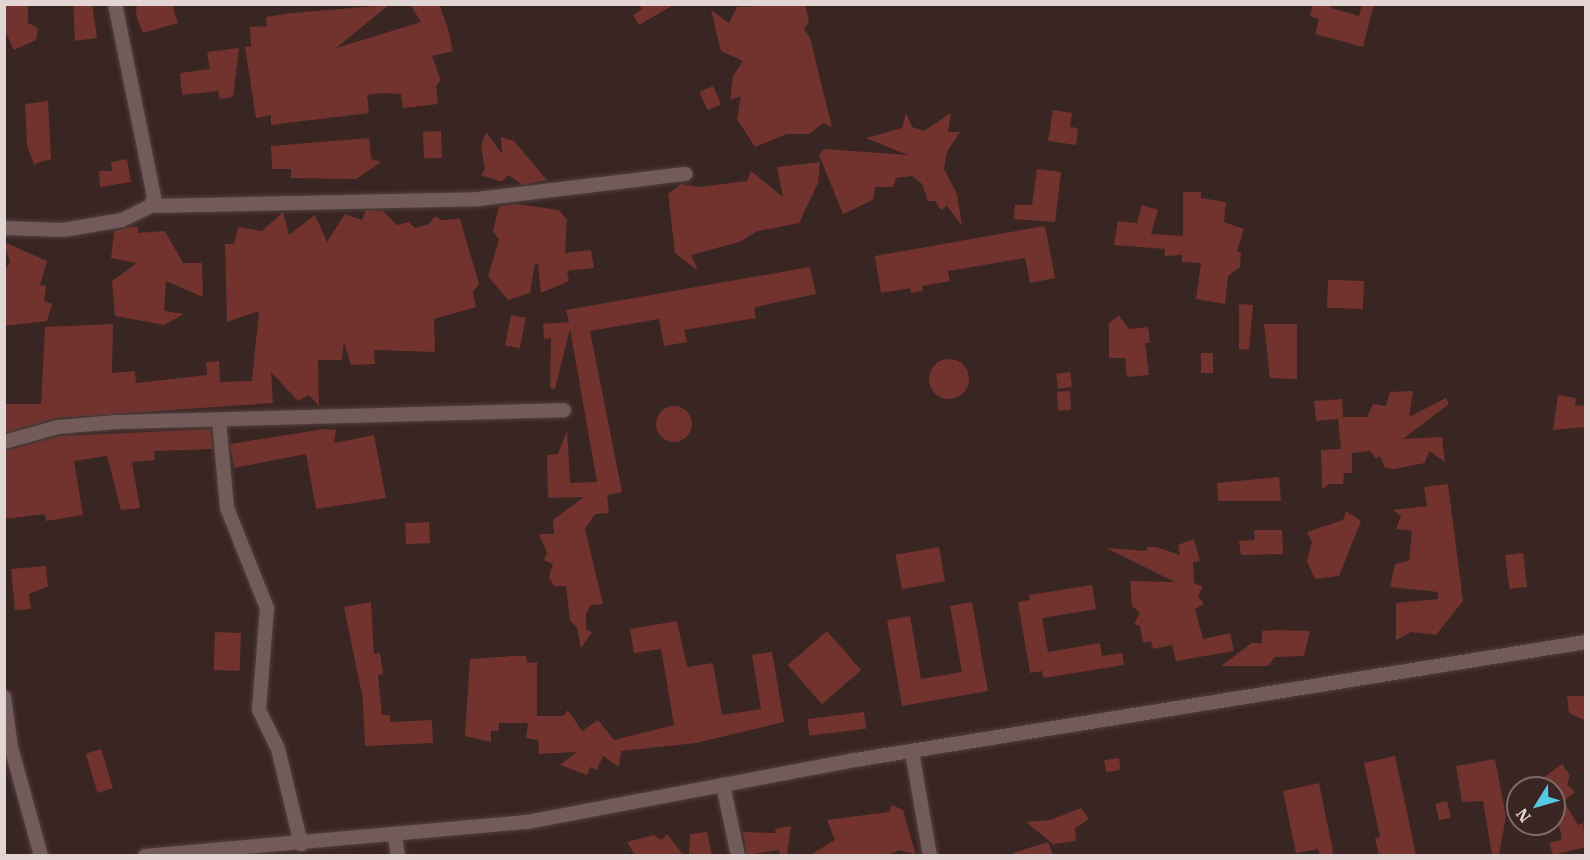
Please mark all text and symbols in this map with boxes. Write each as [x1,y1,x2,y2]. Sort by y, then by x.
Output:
north arrow [1506,776,1566,836]
text: N [1511,805,1535,827]

